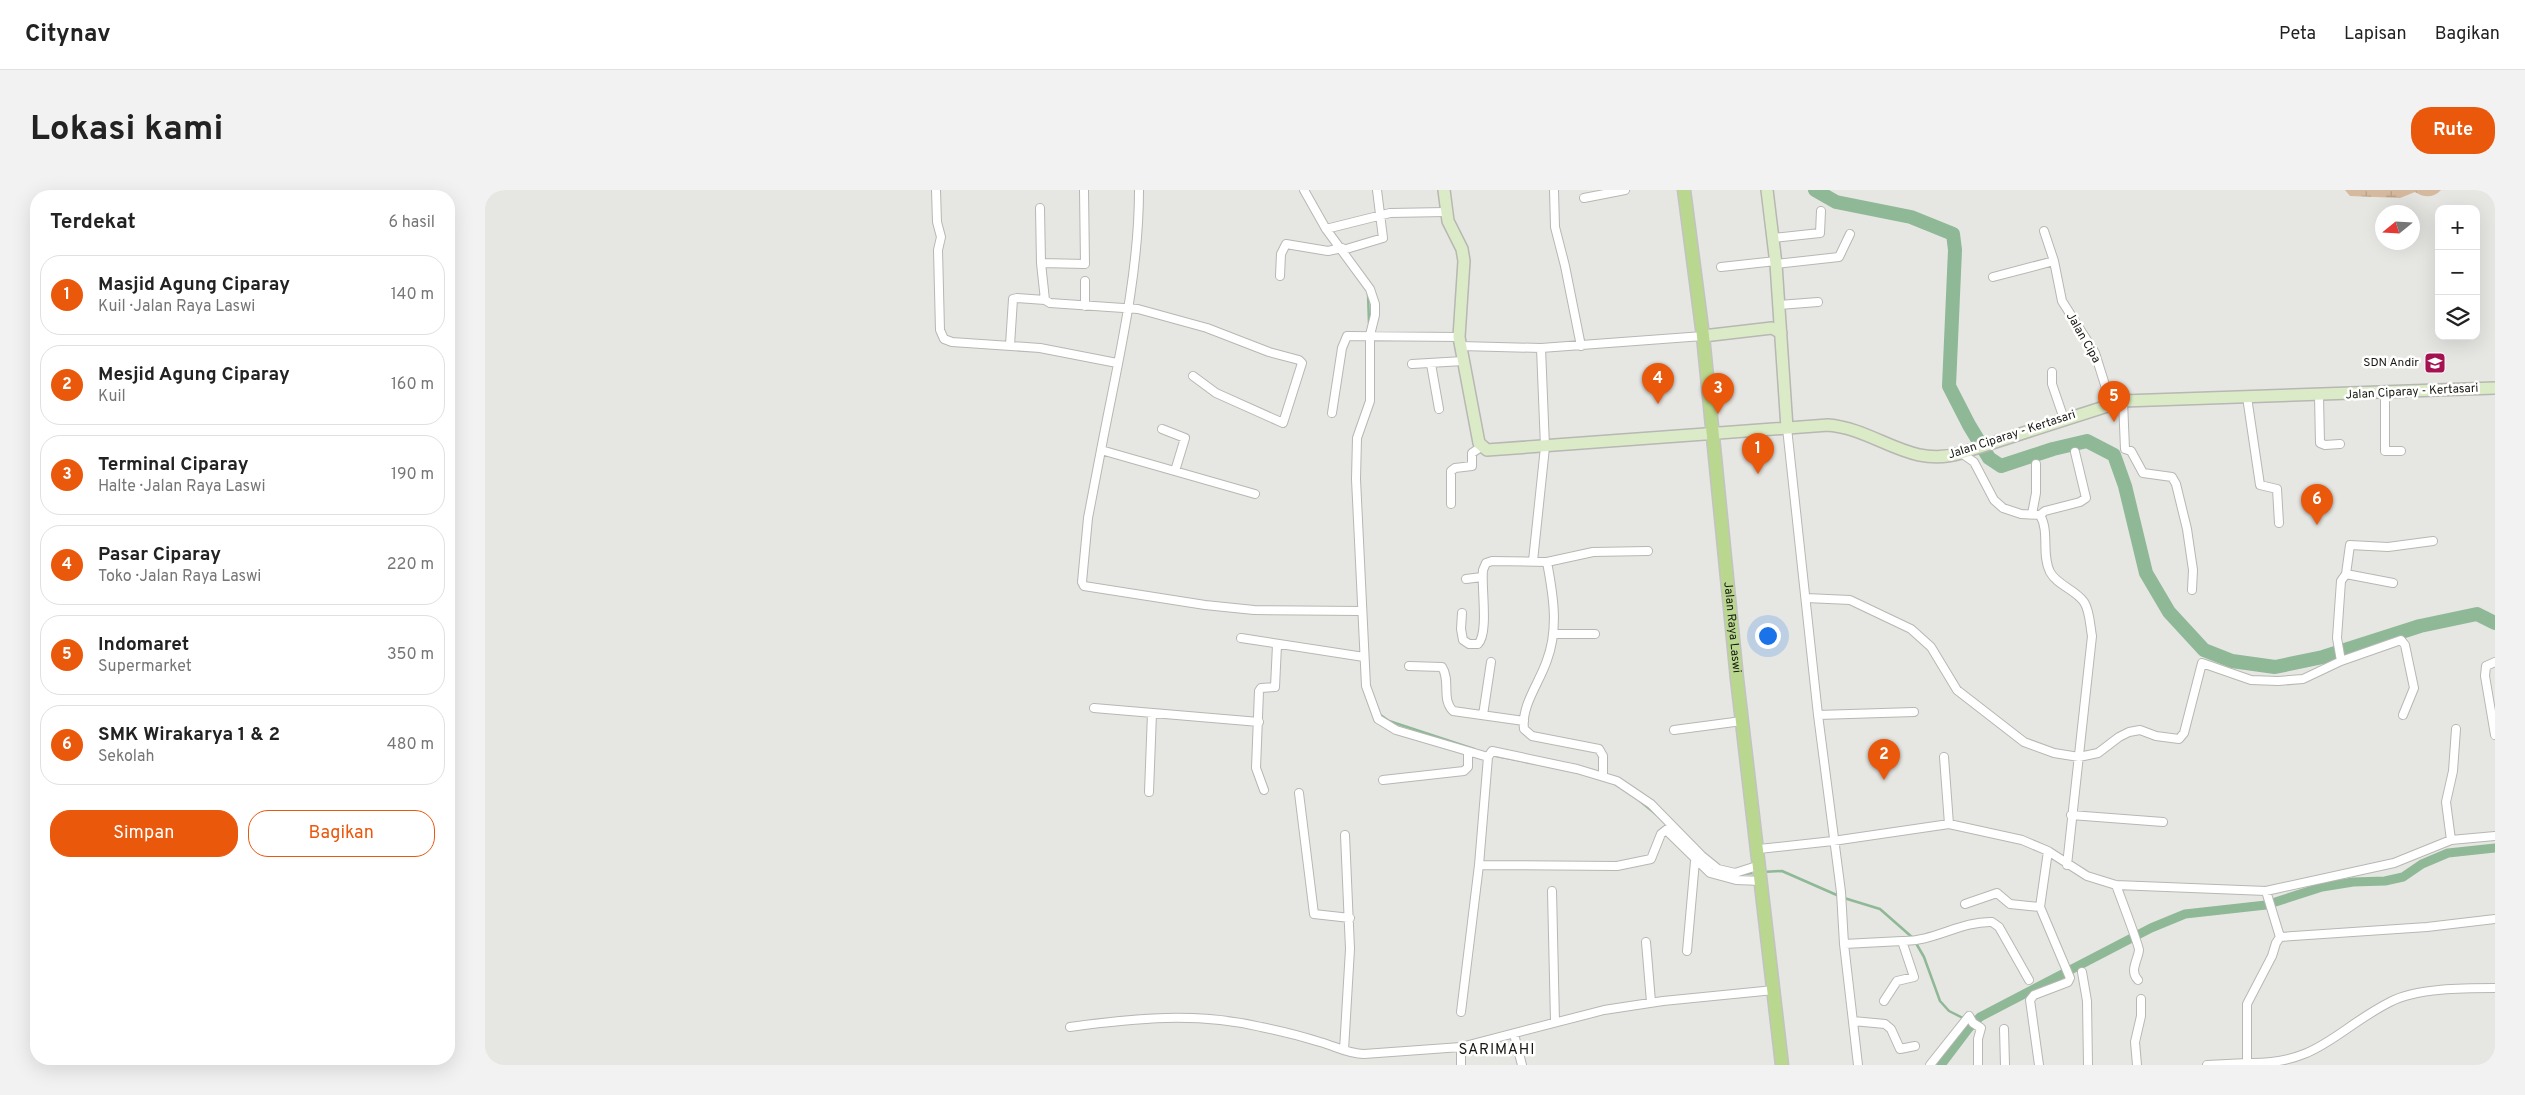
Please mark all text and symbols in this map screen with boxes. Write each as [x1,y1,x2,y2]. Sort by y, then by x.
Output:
text: Citynav [25,20,111,50]
text: Peta [2279,23,2316,46]
text: Lapisan [2344,23,2407,46]
text: Bagikan [2435,23,2500,46]
button: Rute [2411,107,2495,154]
text: Lokasi kami [30,108,223,152]
north arrow [2375,205,2420,250]
map controls [2435,205,2480,340]
button: + [2435,205,2480,250]
text: Terdekat [50,209,136,236]
text: 6 hasil [388,213,435,233]
button: − [2435,250,2480,295]
text: Masjid Agung Ciparay [98,273,290,297]
text: 1 [64,285,70,305]
text: 140 m [391,285,434,305]
button: layers [2435,295,2480,340]
text: Kuil · Jalan Raya Laswi [98,297,255,317]
street label: Jalan Cipa [2062,310,2104,366]
school or university icon: SDN Andir [2423,351,2447,375]
place label: SDN Andir [2363,355,2419,371]
text: Mesjid Agung Ciparay [98,363,290,387]
pin: 4 [1642,363,1674,404]
pin: 3 [1702,373,1734,414]
text: 2 [62,375,72,395]
text: 160 m [391,375,434,395]
pin: 5 [2098,381,2130,422]
street label: Jalan Ciparay - Kertasari [2345,381,2479,403]
text: Kuil [98,387,126,407]
street label: Jalan Ciparay - Kertasari [1946,407,2078,463]
pin: 1 [1742,433,1774,474]
text: Terminal Ciparay [98,453,248,477]
text: 3 [62,465,72,485]
text: 190 m [391,465,434,485]
text: Halte · Jalan Raya Laswi [98,477,265,497]
pin: 6 [2301,484,2333,525]
text: Pasar Ciparay [98,543,221,567]
text: 4 [62,555,72,575]
text: 220 m [387,555,434,575]
text: Toko · Jalan Raya Laswi [98,567,261,587]
street label: Jalan Raya Laswi [1719,581,1744,674]
your location [1755,623,1781,649]
text: Indomaret [98,633,189,657]
text: 5 [62,645,72,665]
text: 350 m [387,645,434,665]
text: Supermarket [98,657,192,677]
text: SMK Wirakarya 1 & 2 [98,723,280,747]
text: 6 [62,735,72,755]
text: 480 m [387,735,434,755]
pin: 2 [1868,739,1900,780]
text: Sekolah [98,747,154,767]
button: Simpan [50,810,238,857]
button: Bagikan [248,810,435,857]
district label: SARIMAHI [1459,1041,1535,1060]

